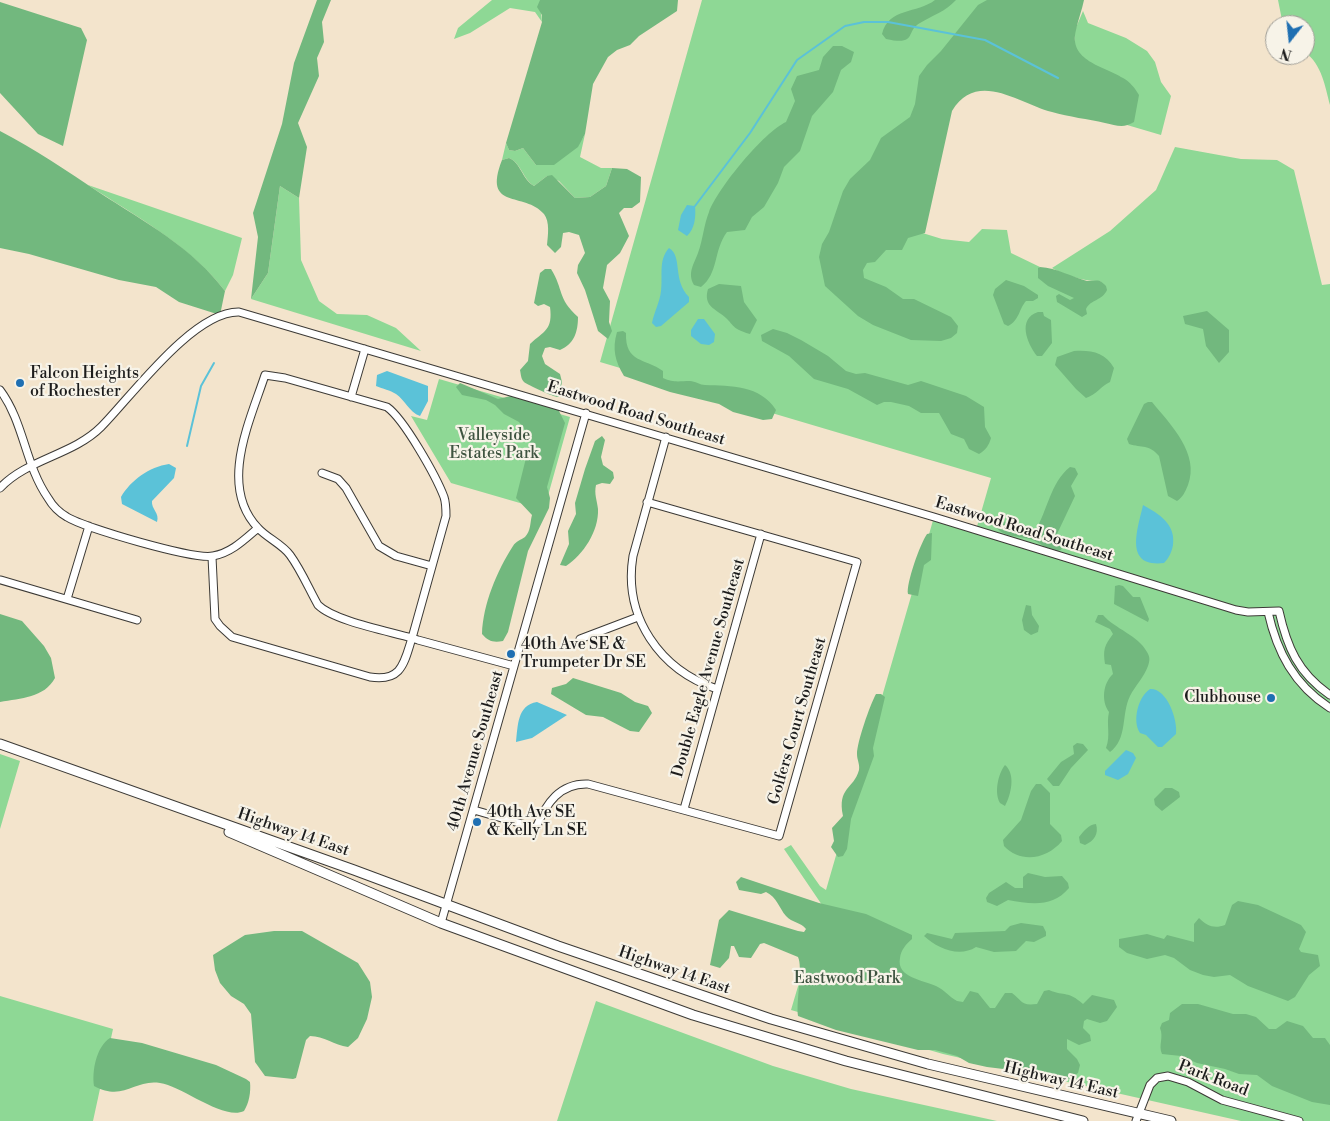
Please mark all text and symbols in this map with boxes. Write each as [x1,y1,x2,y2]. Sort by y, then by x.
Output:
north arrow [1265,15,1315,65]
text: N [1278,43,1294,64]
place label: Falcon Heights of Rochester [30,364,139,402]
marker: Falcon Heights of Rochester [14,377,26,389]
street label: Eastwood Road Southeast [545,378,727,450]
park label: Valleyside Estates Park [449,426,539,464]
street label: Eastwood Road Southeast [933,494,1115,566]
street label: Double Eagle Avenue Southeast [668,556,750,780]
place label: 40th Ave SE & Trumpeter Dr SE [521,635,646,673]
street label: Golfers Court Southeast [765,635,831,807]
marker: 40th Ave SE & Trumpeter Dr SE [505,648,517,660]
street label: 40th Avenue Southeast [444,668,508,834]
place label: Clubhouse [1184,688,1261,708]
marker: Clubhouse [1265,692,1277,704]
place label: 40th Ave SE & Kelly Ln SE [487,803,587,841]
street label: Highway 14 East [235,805,351,861]
marker: 40th Ave SE & Kelly Ln SE [471,816,483,828]
street label: Highway 14 East [616,943,732,999]
park label: Eastwood Park [794,969,900,989]
street label: Park Road [1175,1057,1251,1101]
street label: Highway 14 East [1002,1058,1120,1104]

